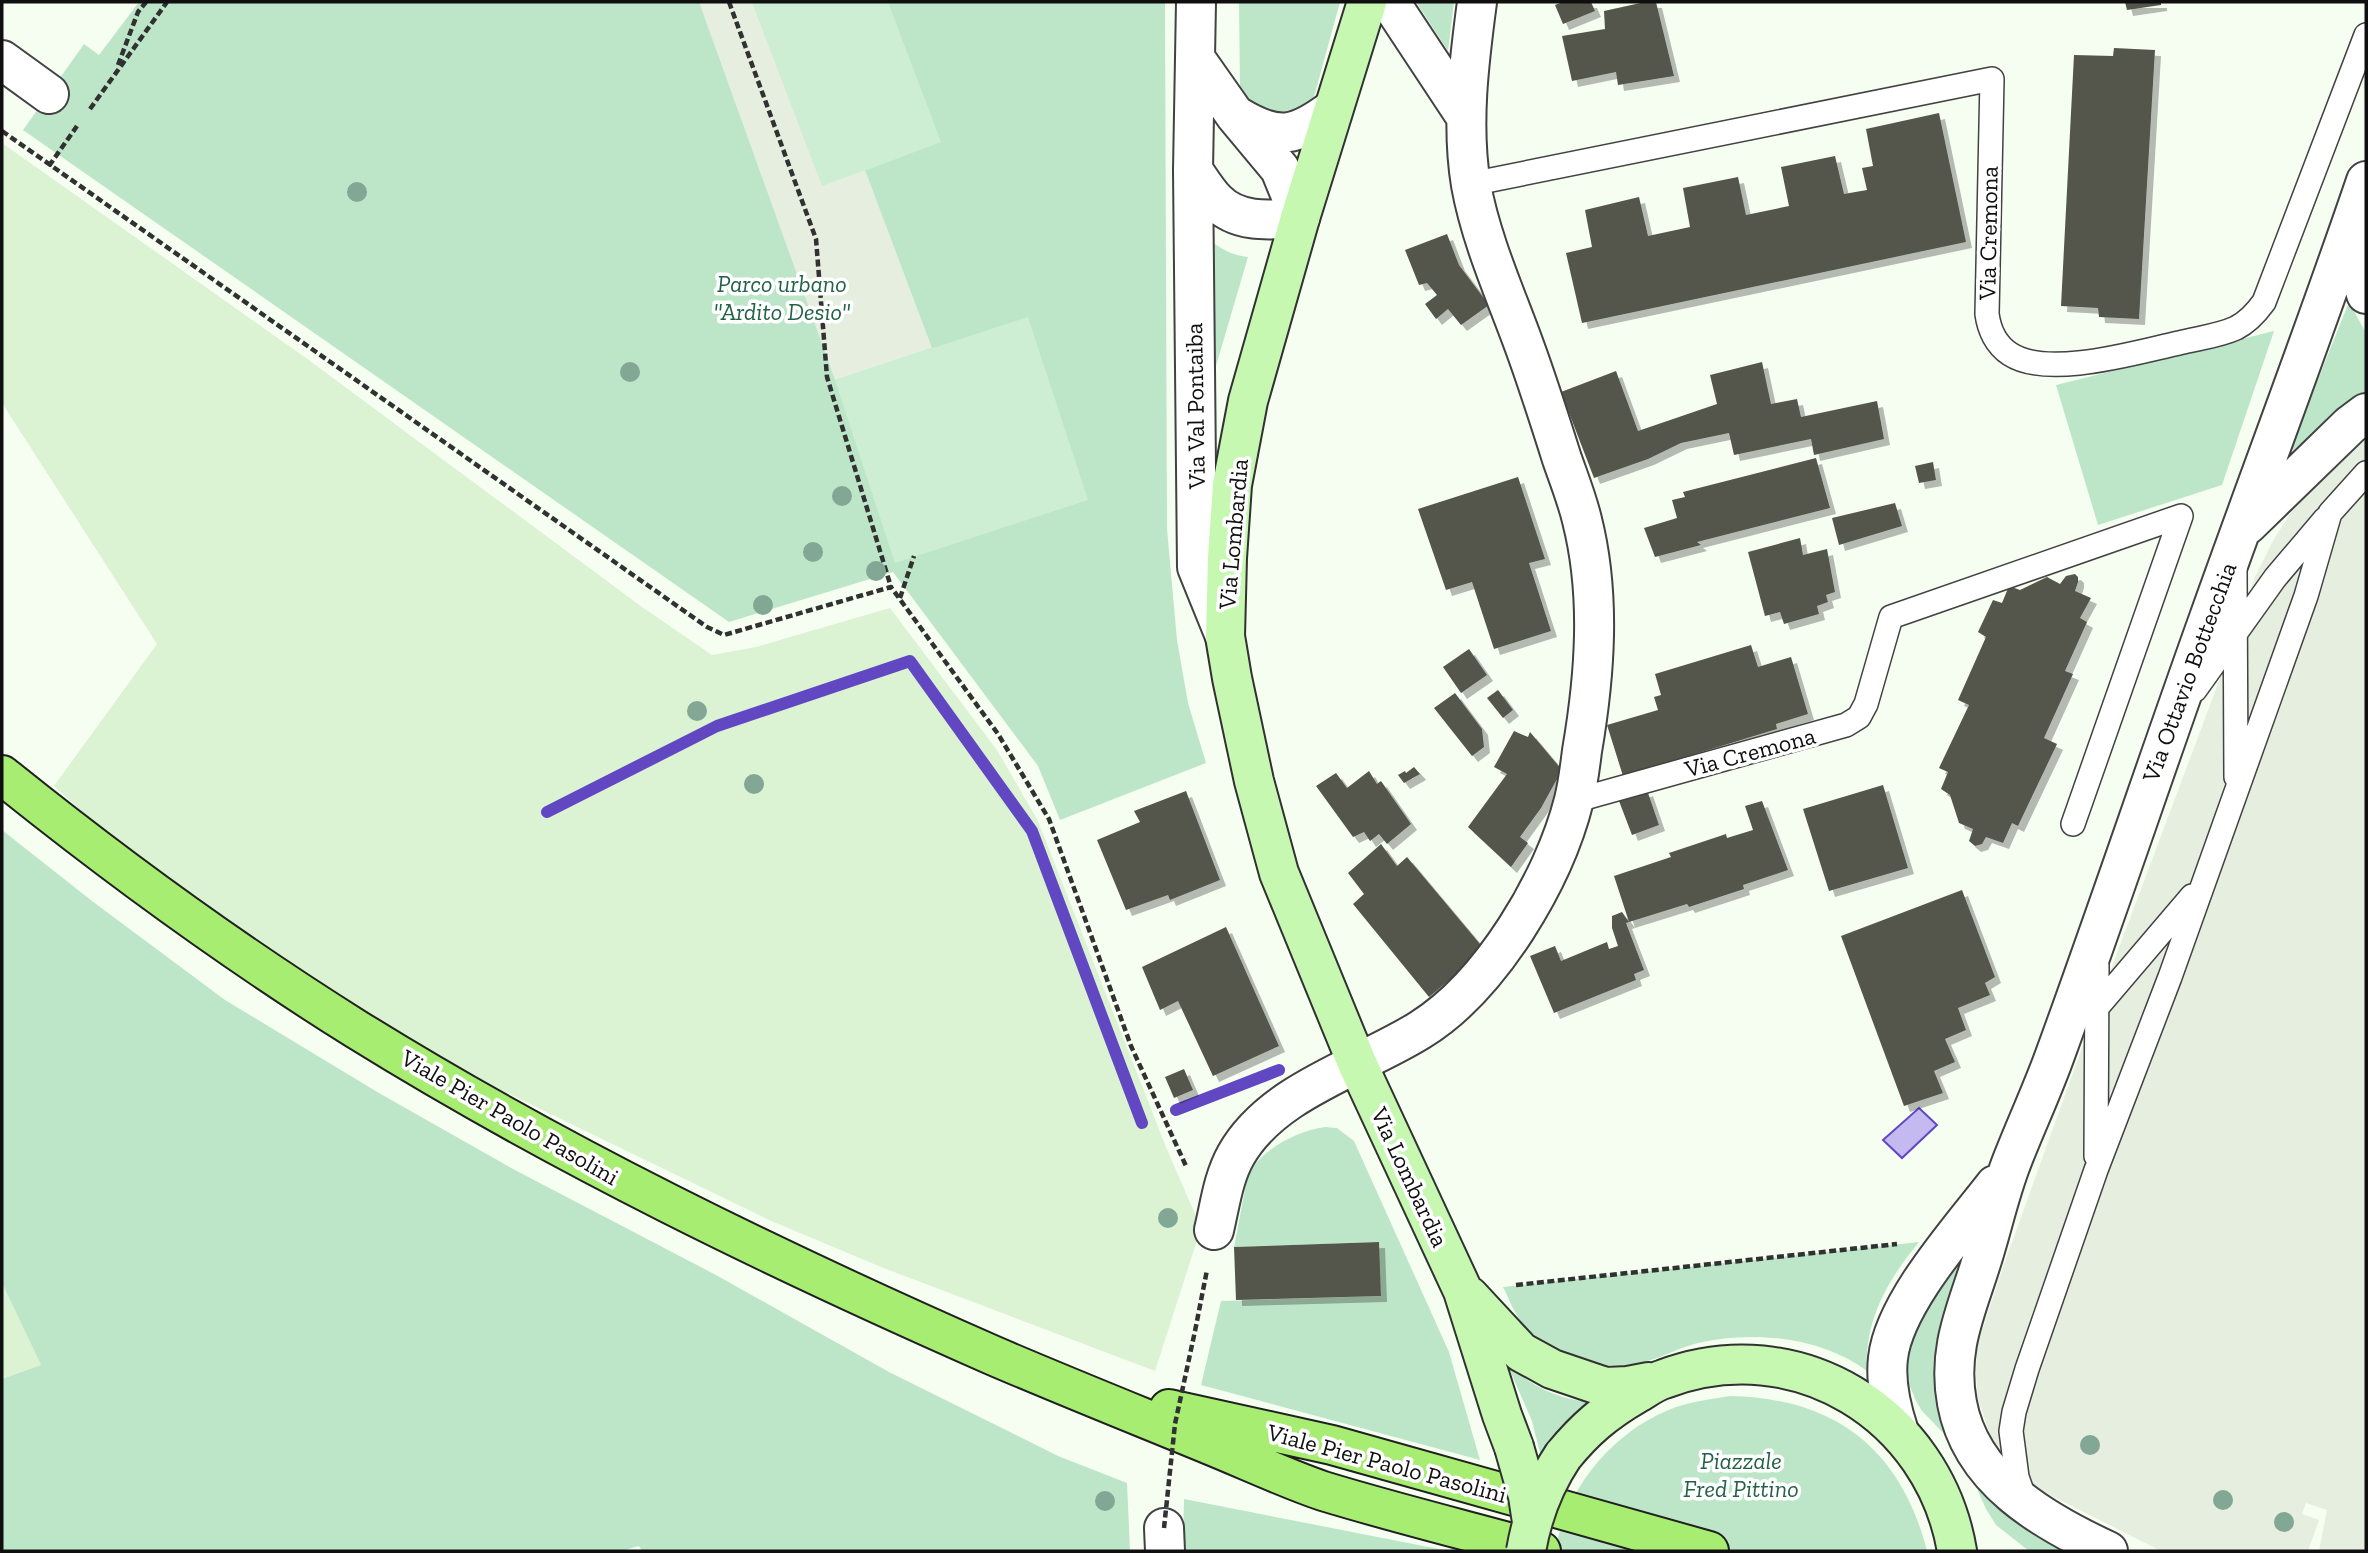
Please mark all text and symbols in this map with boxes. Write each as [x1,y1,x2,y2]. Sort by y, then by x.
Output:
street label: Via Cremona [1972,165,2004,301]
park label: Parco urbano "Ardito Desio" [713,269,851,326]
street label: Via Val Pontaiba [1179,322,1211,490]
street label: Via Lombardia [1212,457,1254,611]
street label: Via Ottavio Bottecchia [2135,558,2242,787]
street label: Via Cremona [1681,721,1819,784]
street label: Viale Pier Paolo Pasolini [395,1042,624,1191]
street label: Via Lombardia [1365,1102,1455,1252]
street label: Viale Pier Paolo Pasolini [1263,1417,1510,1509]
park label: Piazzale Fred Pittino [1683,1446,1799,1503]

